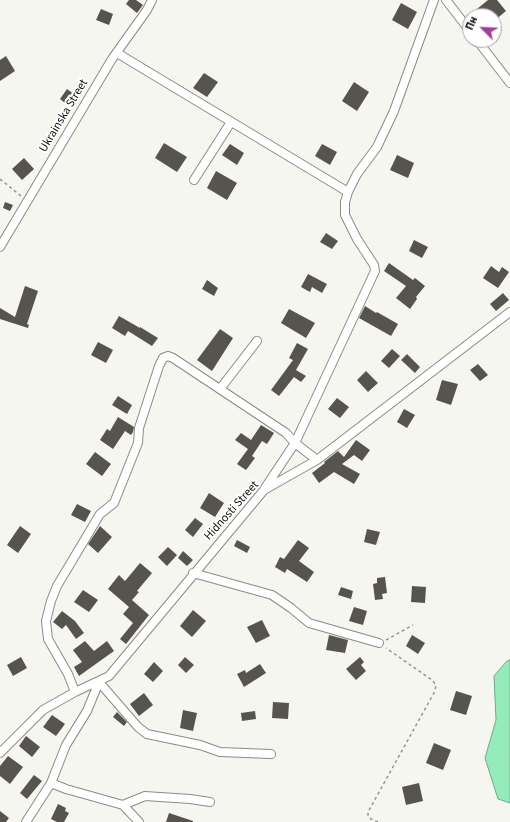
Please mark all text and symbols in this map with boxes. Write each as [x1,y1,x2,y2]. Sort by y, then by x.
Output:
north arrow [462,8,502,48]
text: Пн [462,14,481,33]
street label: Ukrainska Street [37,77,91,155]
street label: Hidnosti Street [202,478,262,544]

